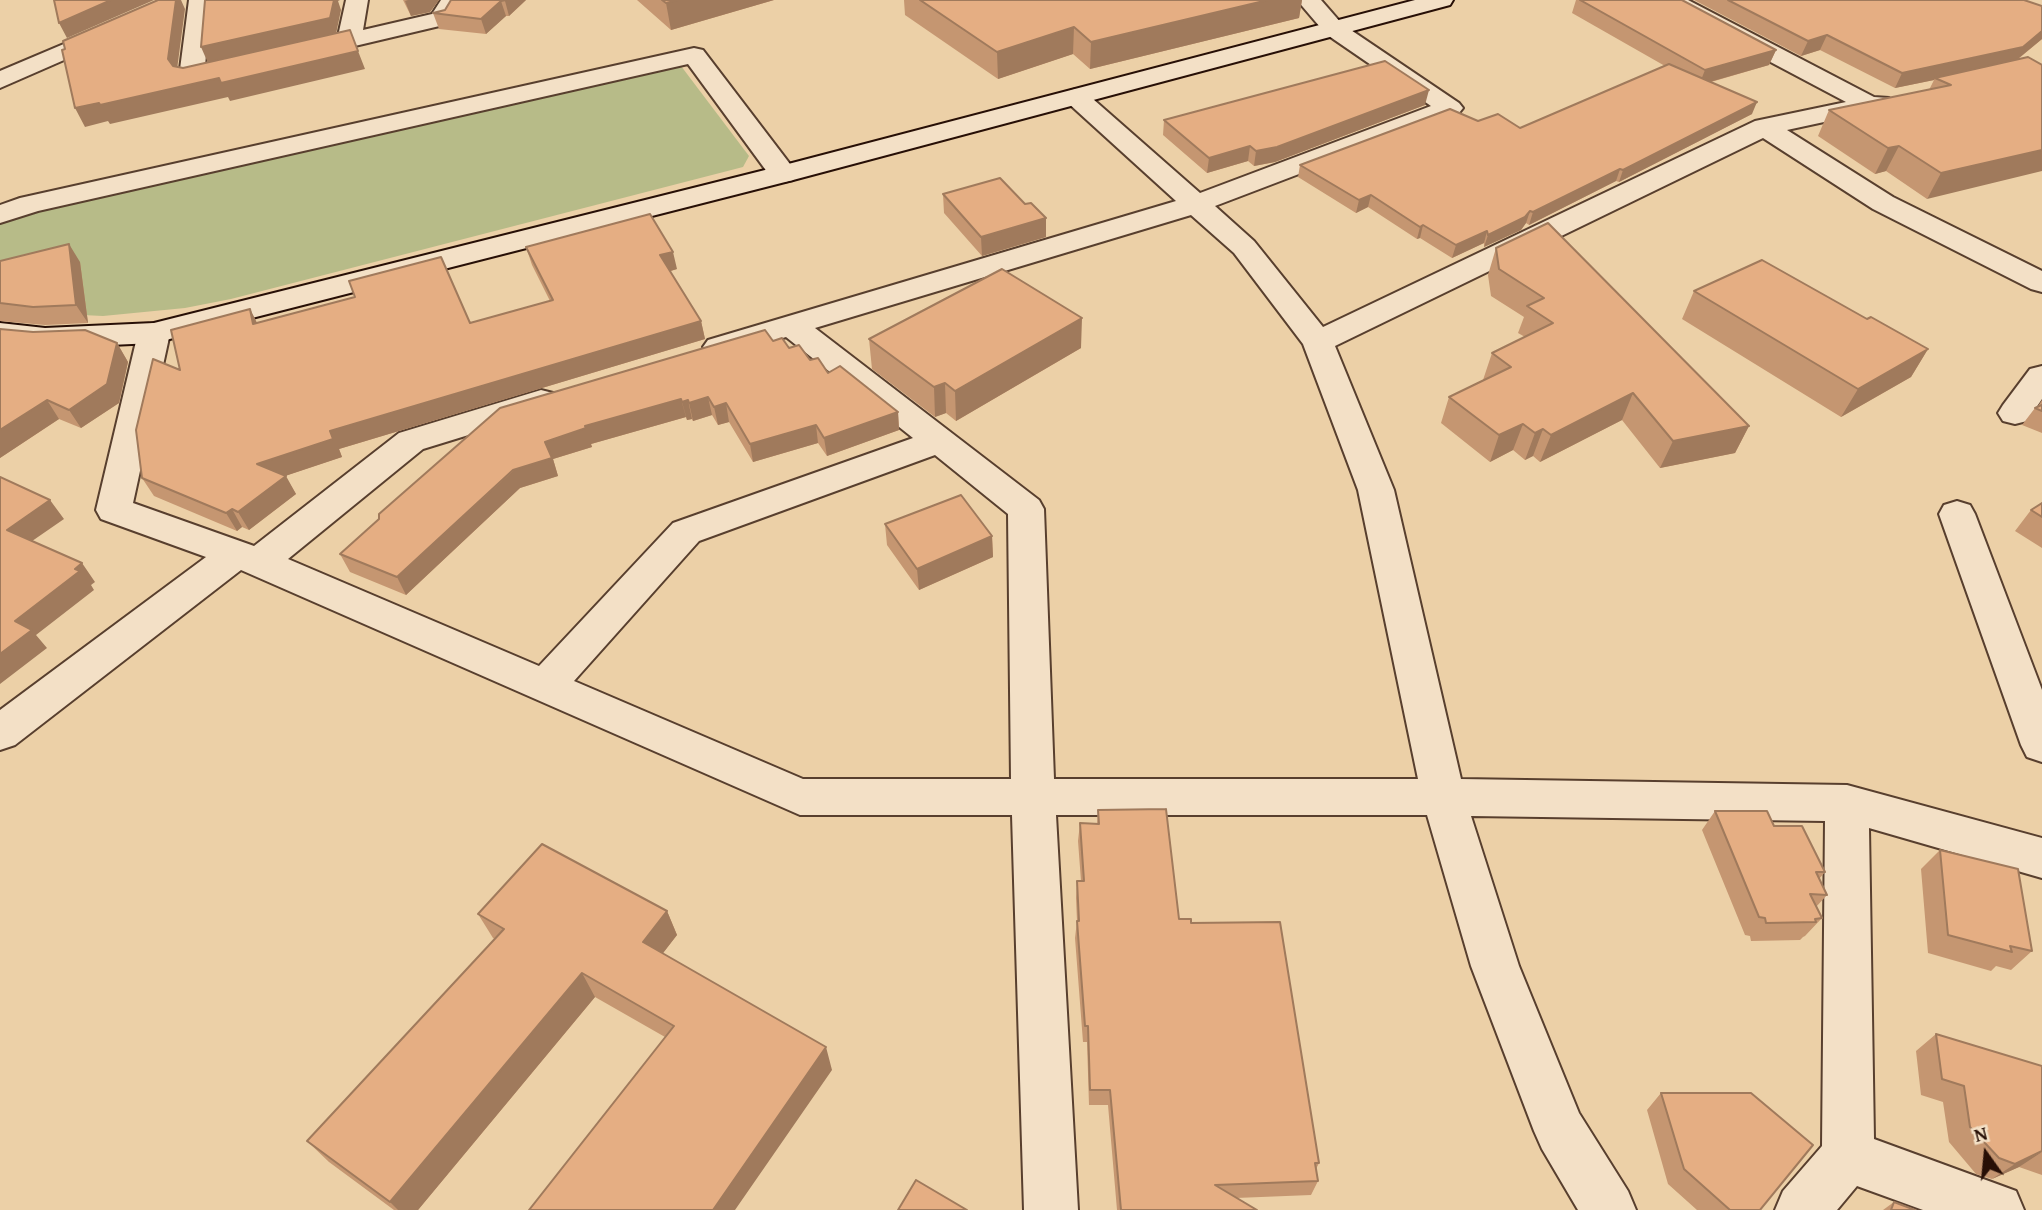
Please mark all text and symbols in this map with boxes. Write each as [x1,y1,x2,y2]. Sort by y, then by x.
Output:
north arrow [1951,1119,2021,1189]
text: N [1971,1119,1990,1149]

